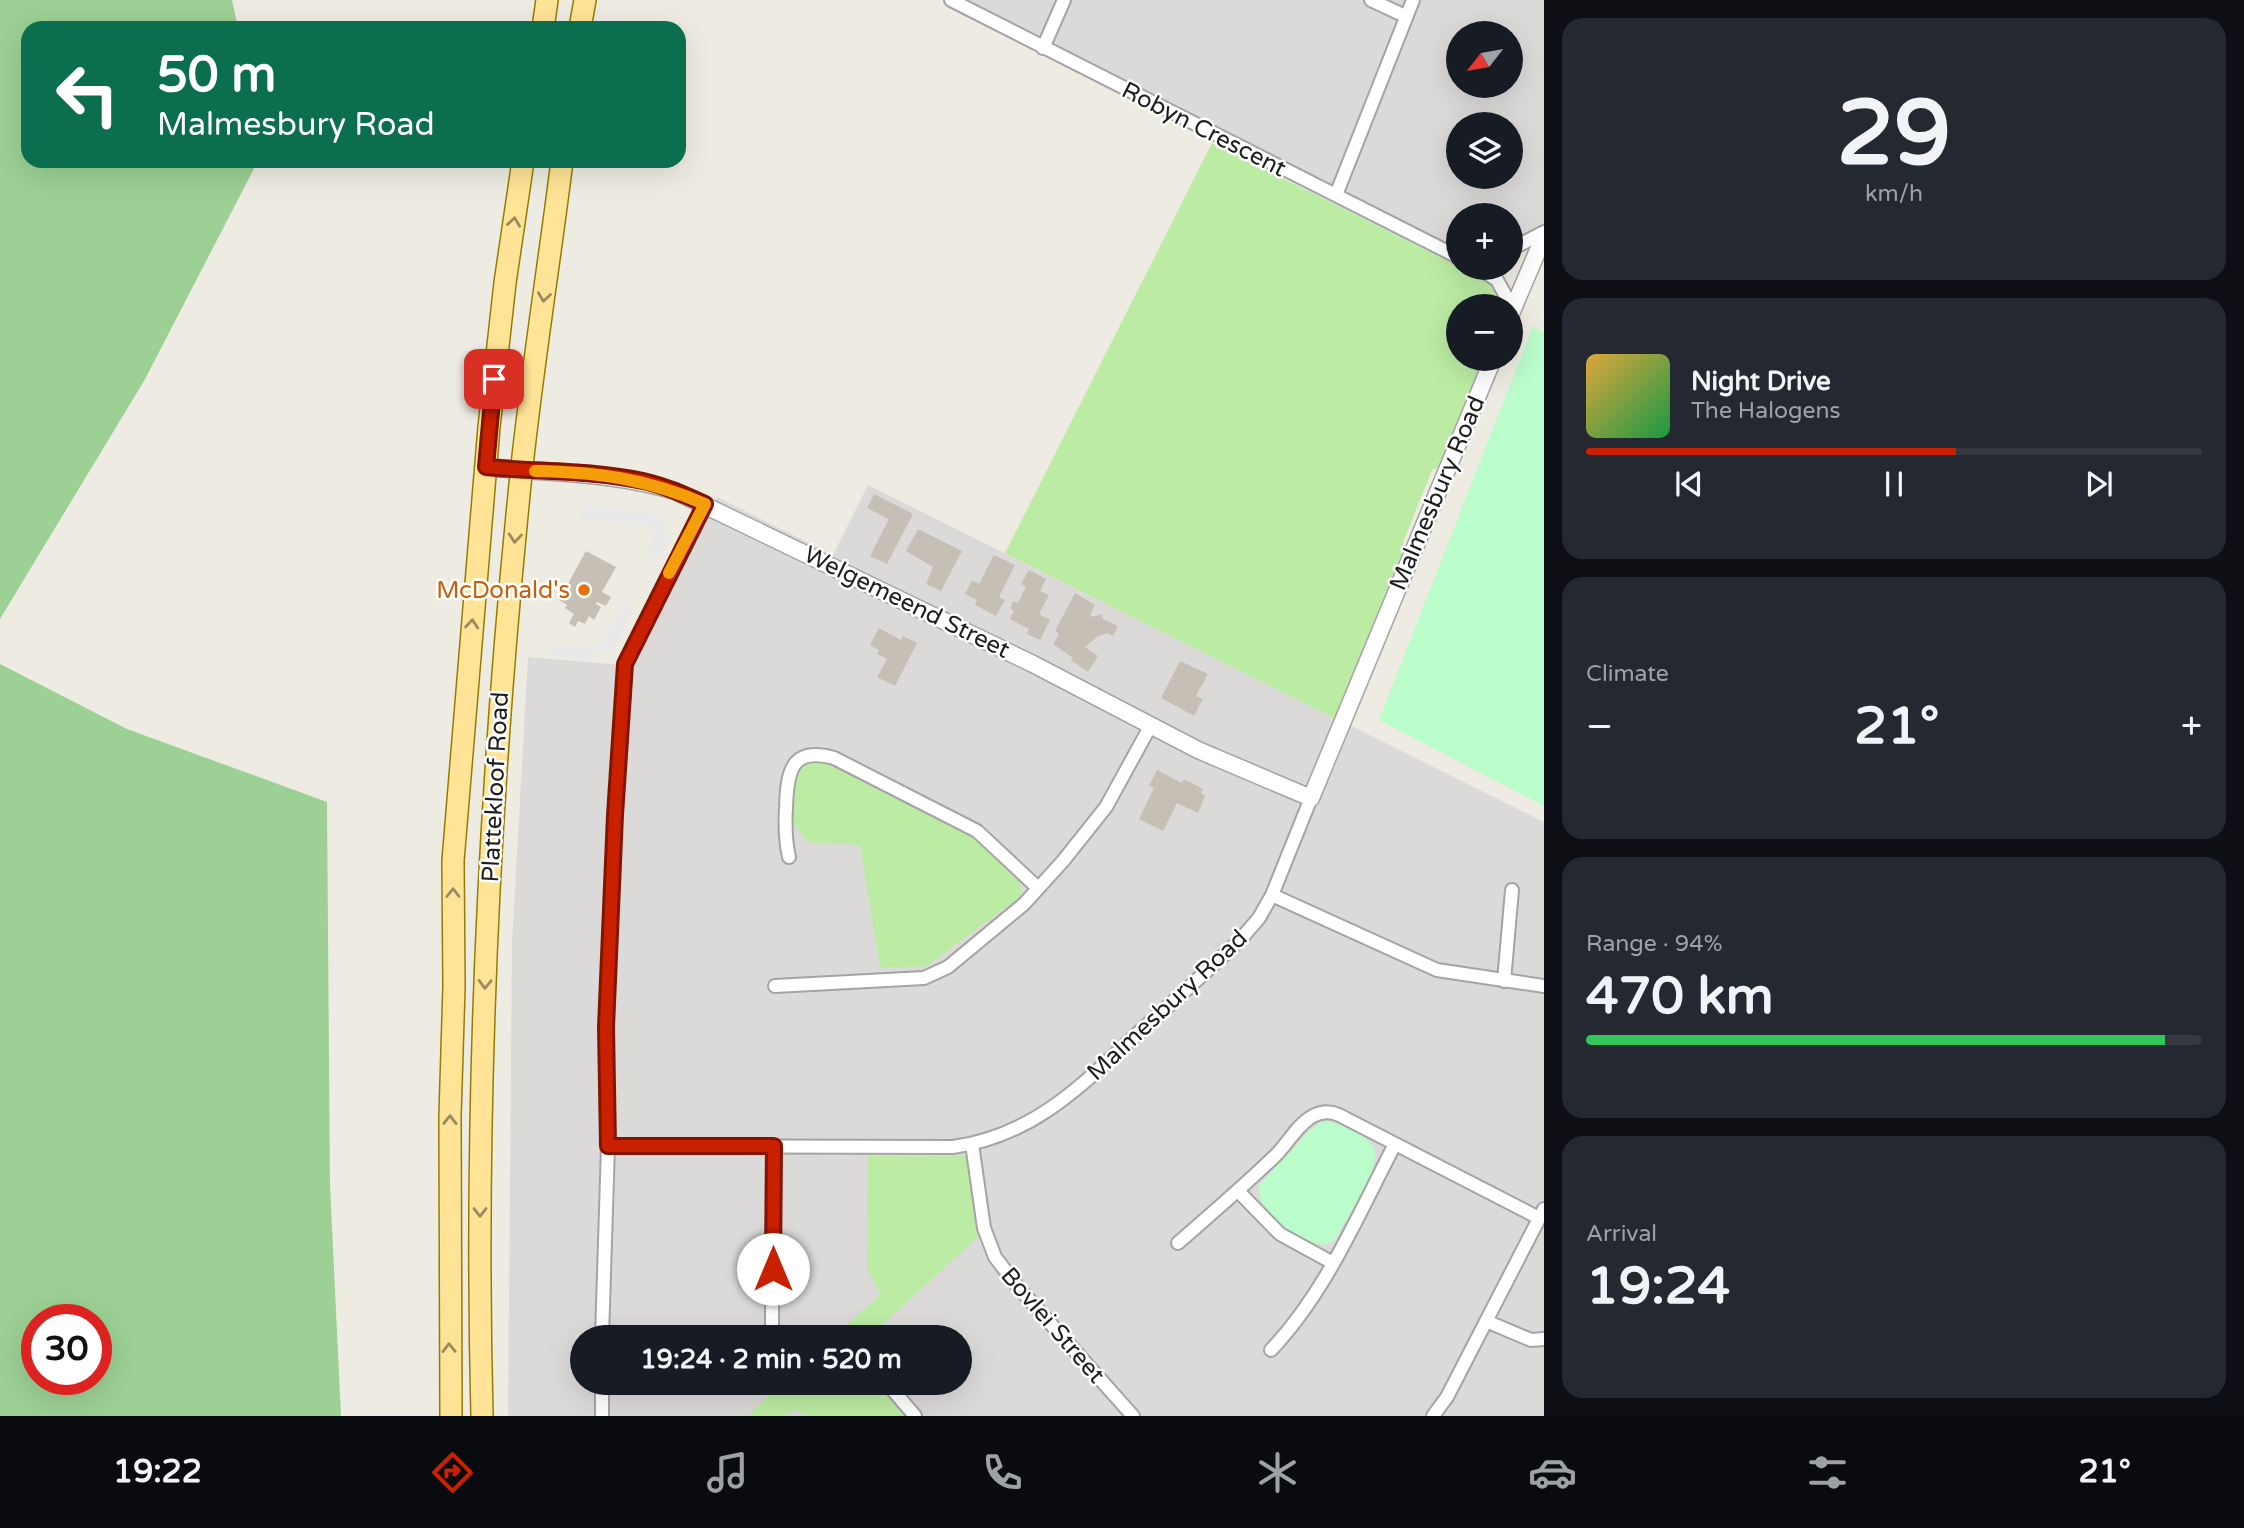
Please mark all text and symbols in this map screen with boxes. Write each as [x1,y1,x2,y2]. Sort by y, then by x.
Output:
north arrow [1446,21,1522,98]
map controls [1446,21,1523,371]
text: 50 m [157,46,276,105]
icon: left [42,49,133,140]
street label: Robyn Crescent [1117,76,1291,183]
text: 29 [1837,79,1951,189]
text: Malmesbury Road [157,106,435,144]
button: layers [1446,112,1523,189]
text: km/h [1865,180,1923,208]
button: + [1446,203,1523,280]
one-way arrow [506,216,521,228]
one-way arrow [537,291,552,303]
button: − [1446,294,1523,371]
pin [464,349,524,409]
icon: arrive [475,360,513,398]
text: Night Drive [1691,366,1831,397]
street label: Malmesbury Road [1383,392,1491,595]
text: The Halogens [1691,397,1840,425]
icon: previous [1670,465,1708,503]
icon: pause [1875,465,1913,503]
icon: next [2080,465,2118,503]
one-way arrow [508,533,523,544]
street label: Welgemeend Street [799,540,1014,665]
place label: McDonald's [436,576,570,605]
marker: McDonald's [576,582,592,598]
one-way arrow [464,618,479,629]
text: Climate [1586,660,1669,688]
street label: Plattekloof Road [476,691,515,883]
text: 21° [1854,695,1939,758]
text: − [1586,704,1613,750]
text: + [2181,704,2202,750]
one-way arrow [445,887,461,898]
street label: Malmesbury Road [1081,924,1253,1087]
text: Range · 94% [1586,930,1722,958]
text: 470 km [1586,965,1774,1028]
one-way arrow [478,979,493,990]
one-way arrow [442,1115,458,1125]
one-way arrow [472,1207,488,1217]
text: Arrival [1586,1220,1657,1248]
position arrow [736,1232,810,1306]
text: 19:24 [1586,1255,1730,1318]
street label: Bovlei Street [994,1261,1111,1389]
speed limit sign: 30 [21,1304,112,1395]
one-way arrow [442,1342,457,1353]
text: 19:24 · 2 min · 520 m [640,1344,902,1375]
icon: directions [428,1448,477,1497]
icon: music [703,1448,752,1497]
icon: phone [978,1448,1027,1497]
icon: climate [1253,1448,1302,1497]
icon: car [1528,1448,1577,1497]
icon: filters [1803,1448,1852,1497]
text: 19:22 [113,1453,202,1491]
text: 21° [2079,1453,2131,1491]

